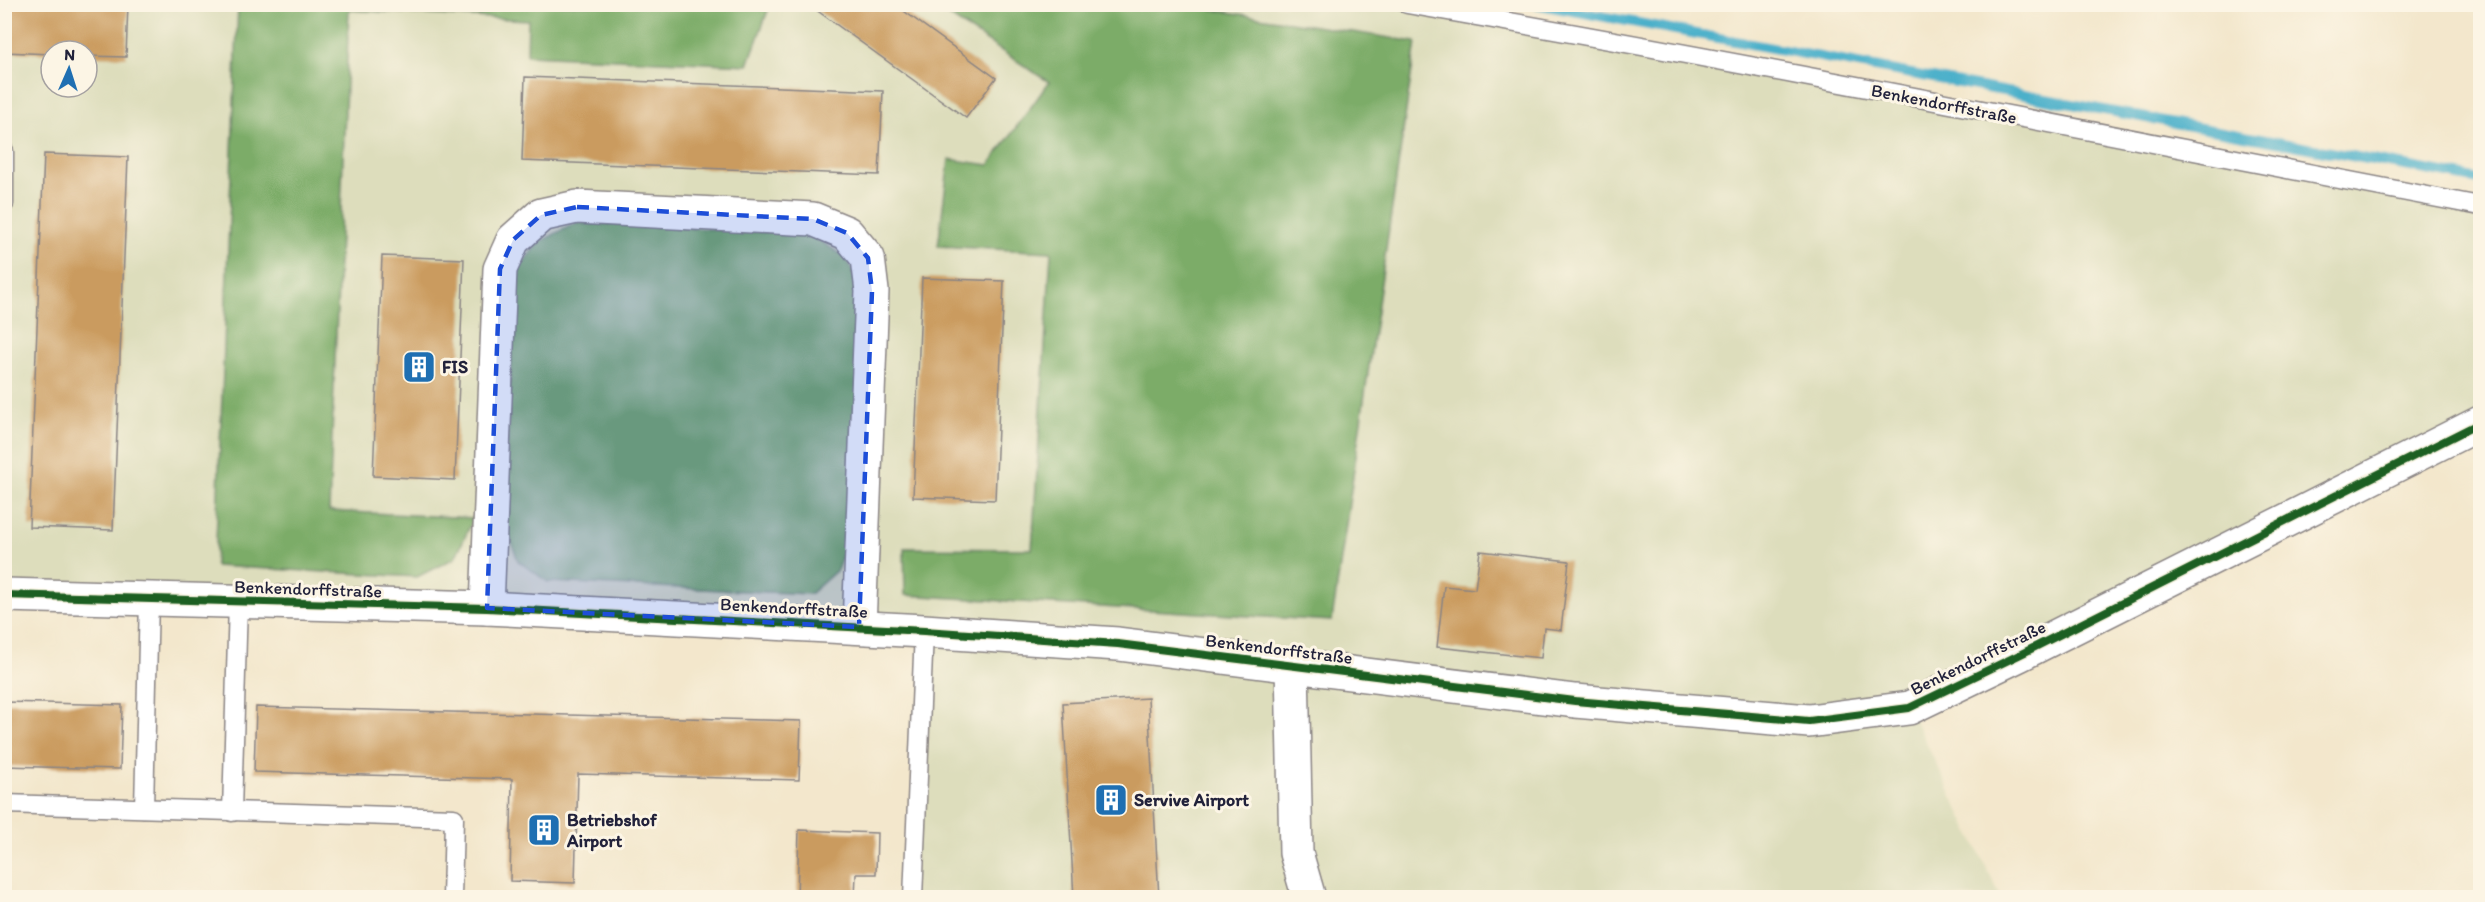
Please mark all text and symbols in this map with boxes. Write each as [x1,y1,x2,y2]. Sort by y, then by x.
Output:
north arrow [39,39,99,99]
text: N [64,45,76,64]
street label: Benkendorffstraße [1869,79,2019,129]
building icon: FIS [401,349,437,385]
place label: FIS [442,356,468,378]
street label: Benkendorffstraße [234,575,382,603]
street label: Benkendorffstraße [720,593,868,623]
street label: Benkendorffstraße [1907,616,2049,700]
street label: Benkendorffstraße [1204,629,1354,669]
building icon: Servive Airport [1093,782,1129,818]
place label: Servive Airport [1134,789,1249,811]
place label: Betriebshof Airport [566,809,658,852]
building icon: Betriebshof Airport [526,812,562,848]

